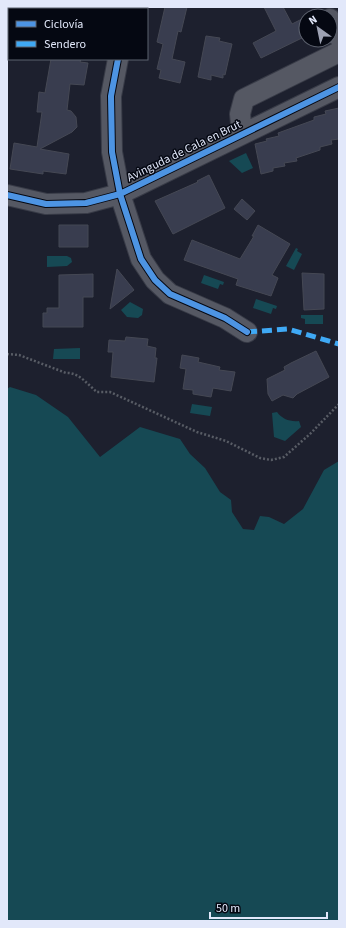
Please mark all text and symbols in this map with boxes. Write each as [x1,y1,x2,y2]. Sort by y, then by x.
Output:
legend [8,8,148,60]
north arrow [298,8,338,48]
text: N [306,12,320,28]
text: Ciclovía [44,16,83,33]
text: Sendero [44,36,86,53]
street label: Avinguda de Cala en Brut [124,116,244,186]
scale bar [210,894,327,920]
text: 50 m [216,900,240,917]

